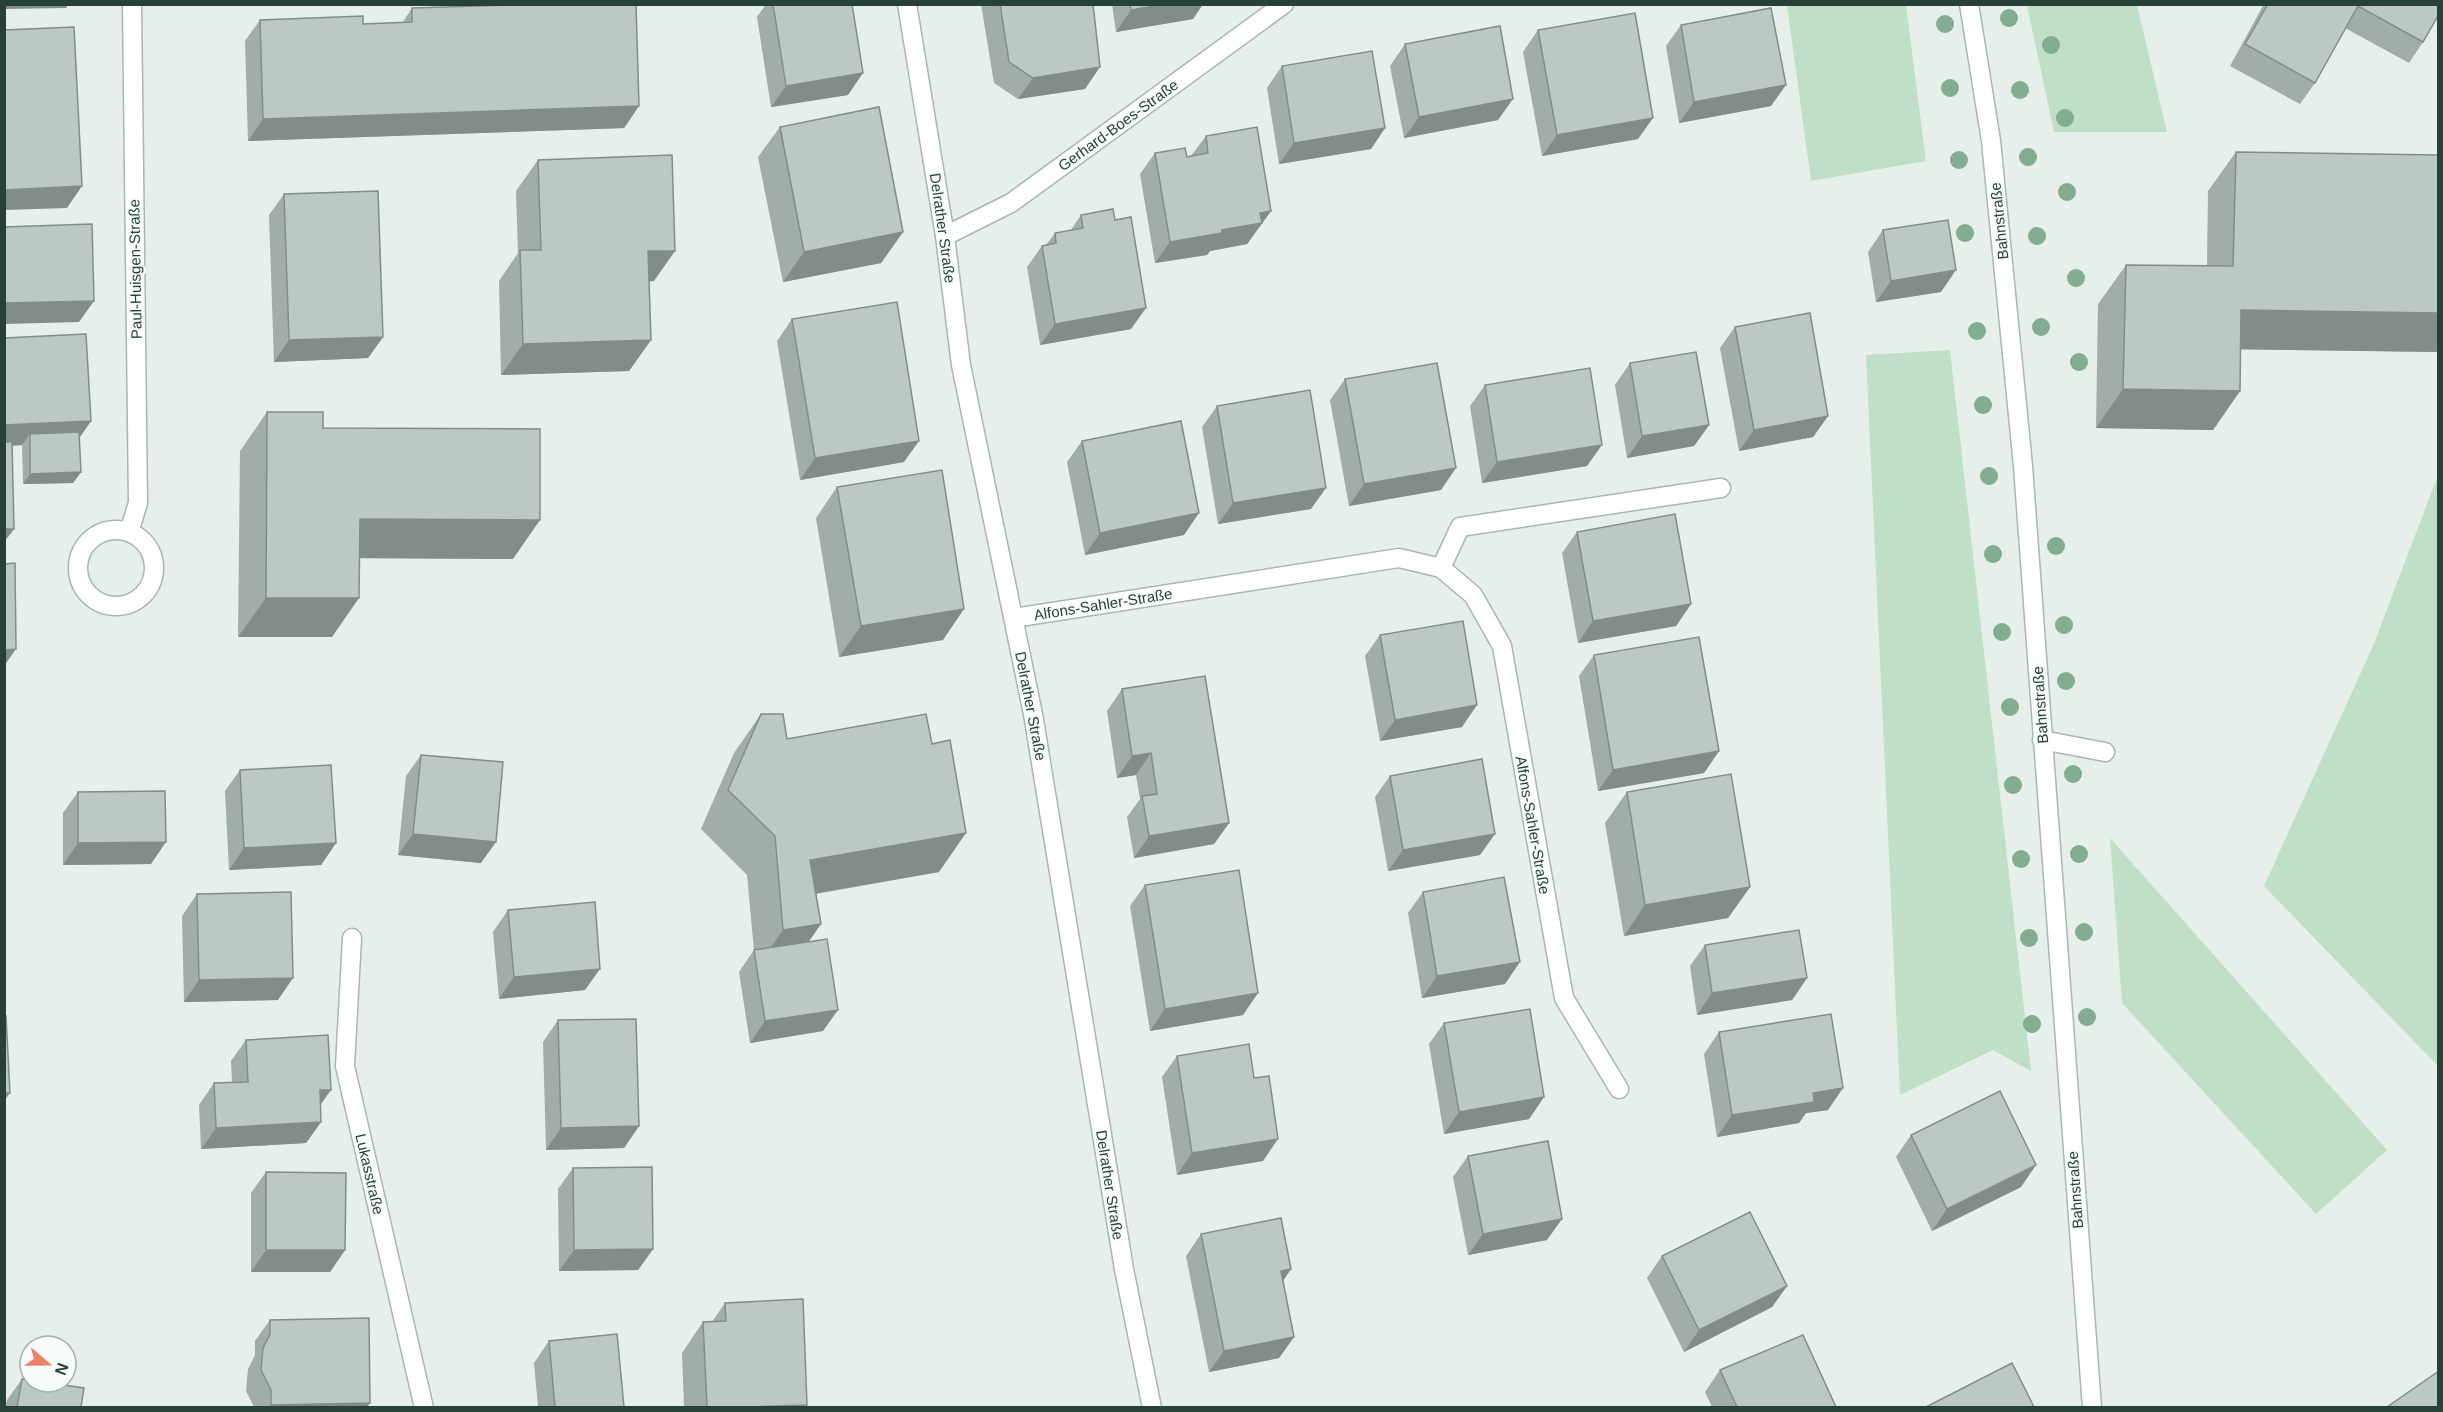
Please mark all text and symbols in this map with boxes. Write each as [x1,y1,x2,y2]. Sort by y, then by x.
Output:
street label: Gerhard-Boes-Straße [1055,76,1181,174]
street label: Delrather Straße [927,172,959,284]
street label: Bahnstraße [1986,182,2012,260]
street label: Paul-Huisgen-Straße [125,199,145,339]
street label: Alfons-Sahler-Straße [1033,585,1173,623]
street label: Delrather Straße [1012,650,1050,762]
street label: Bahnstraße [2029,666,2051,744]
street label: Alfons-Sahler-Straße [1512,755,1554,895]
street label: Delrather Straße [1093,1129,1127,1241]
street label: Lukasstraße [352,1132,388,1216]
street label: Bahnstraße [2064,1151,2086,1229]
north arrow [18,1334,78,1394]
text: N [52,1361,72,1377]

